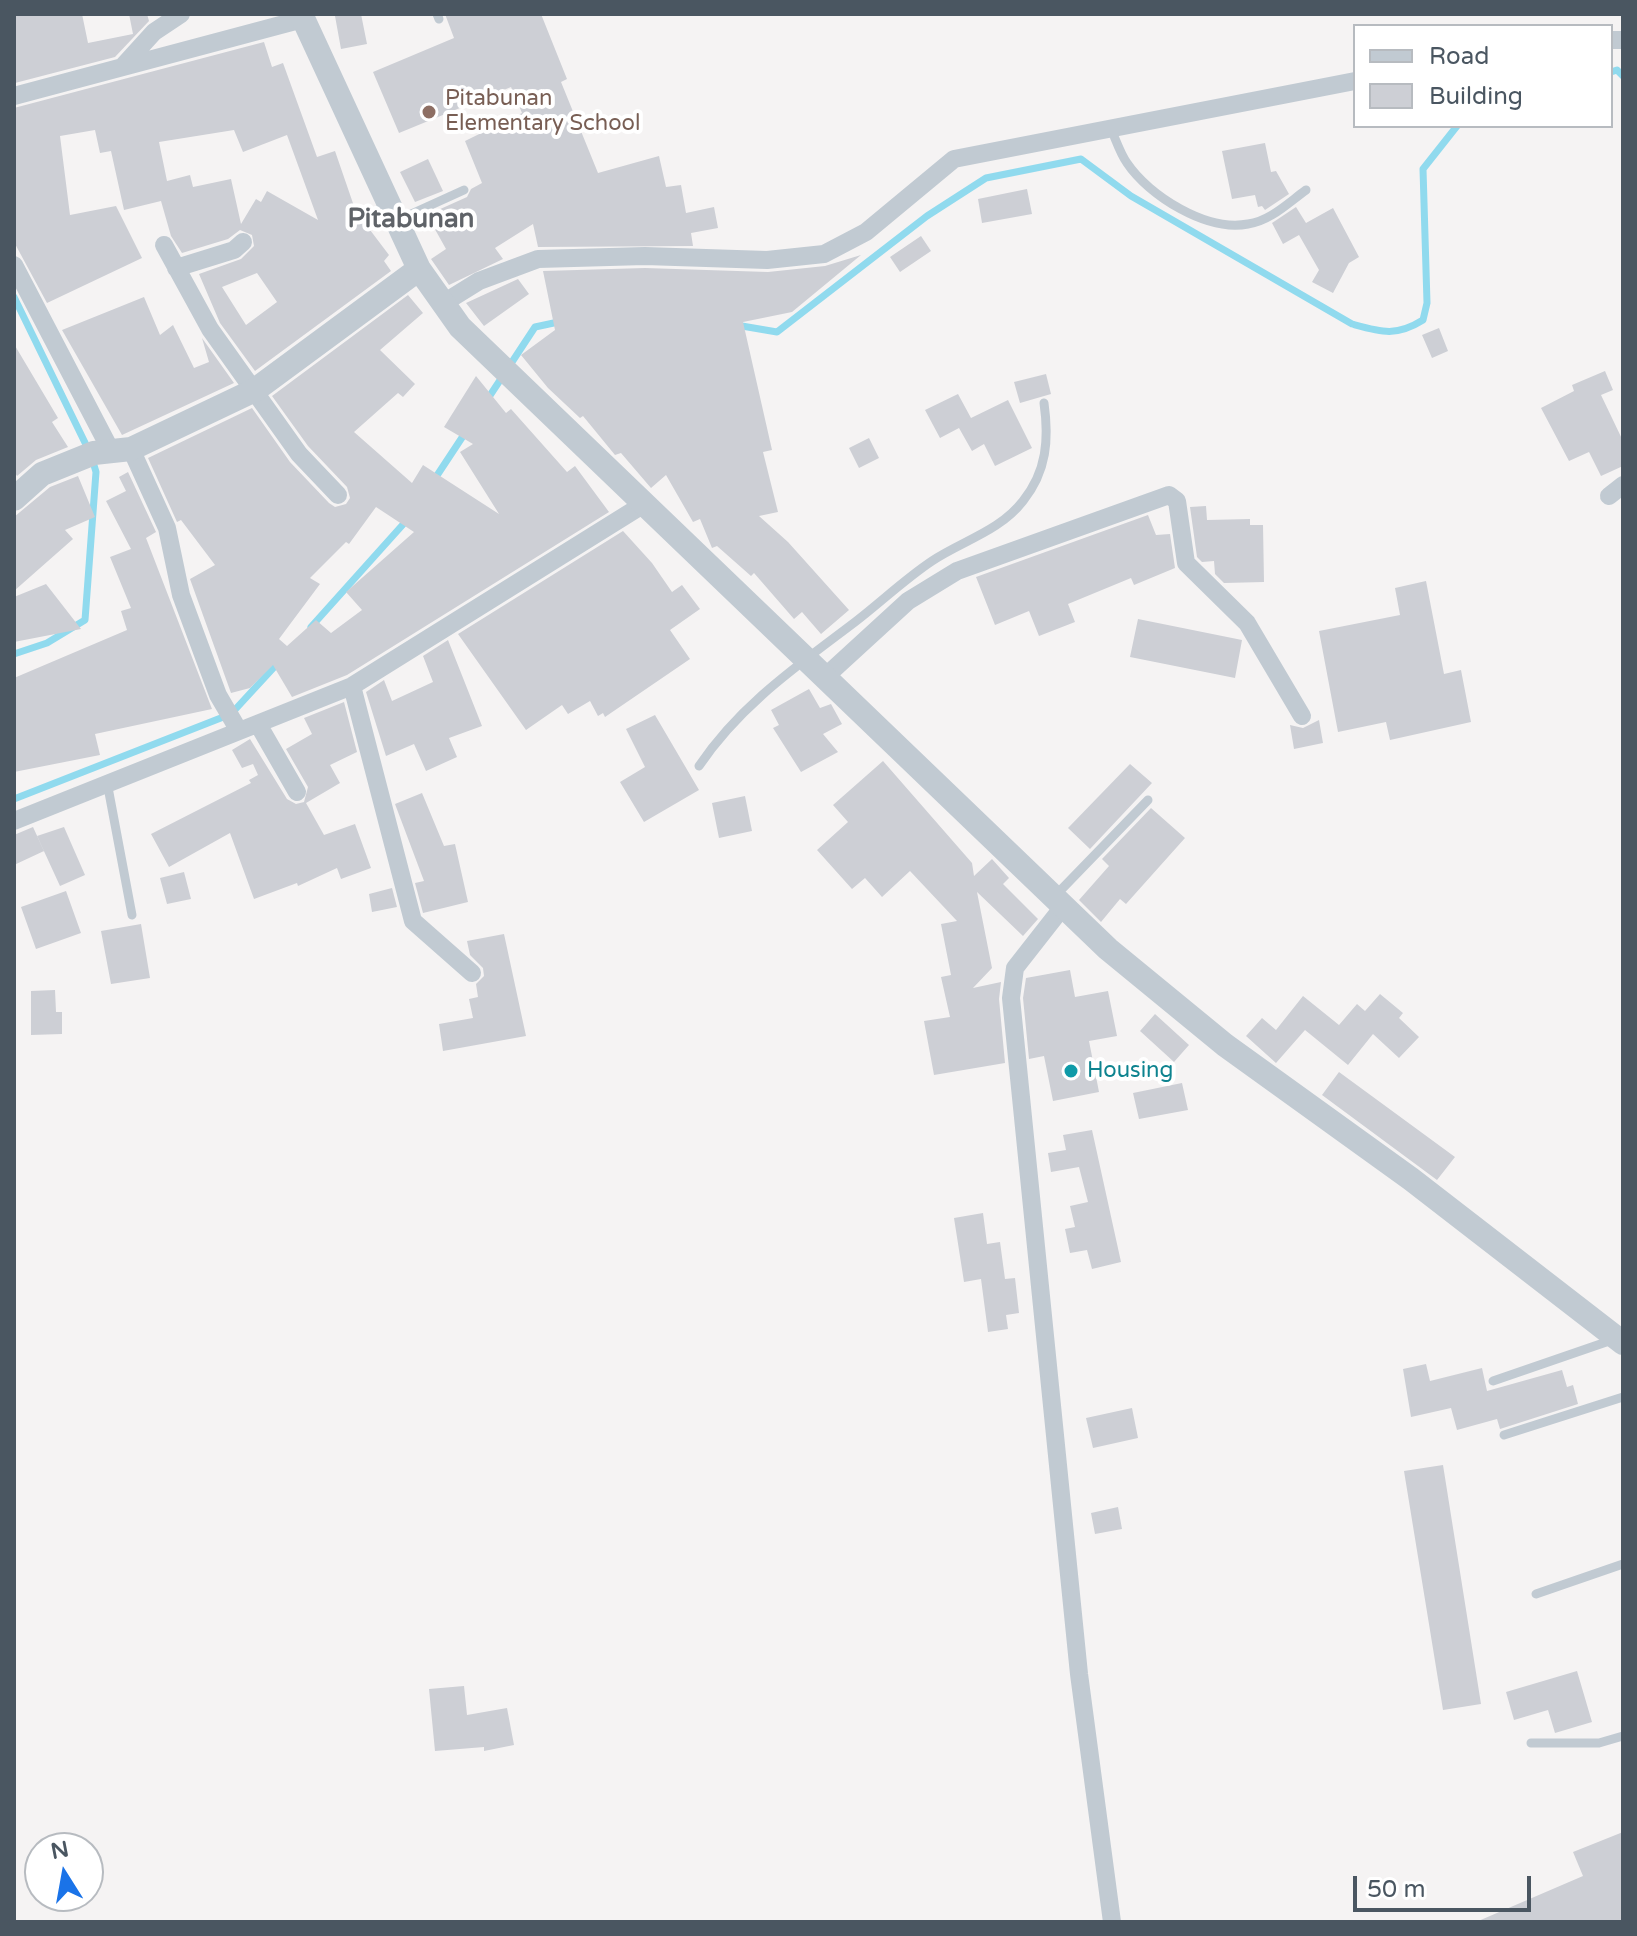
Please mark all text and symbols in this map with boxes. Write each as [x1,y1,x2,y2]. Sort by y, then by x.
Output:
legend [1353,24,1613,128]
text: Road [1429,42,1489,71]
text: Building [1429,82,1523,111]
place label: Pitabunan Elementary School [445,86,640,138]
marker: Pitabunan Elementary School [420,103,438,121]
district label: Pitabunan [348,204,474,236]
place label: Housing [1087,1058,1173,1084]
marker: Housing [1062,1062,1080,1080]
north arrow [24,1832,104,1912]
text: N [49,1836,71,1865]
scale bar [1357,1860,1535,1910]
text: 50 m [1367,1875,1425,1904]

